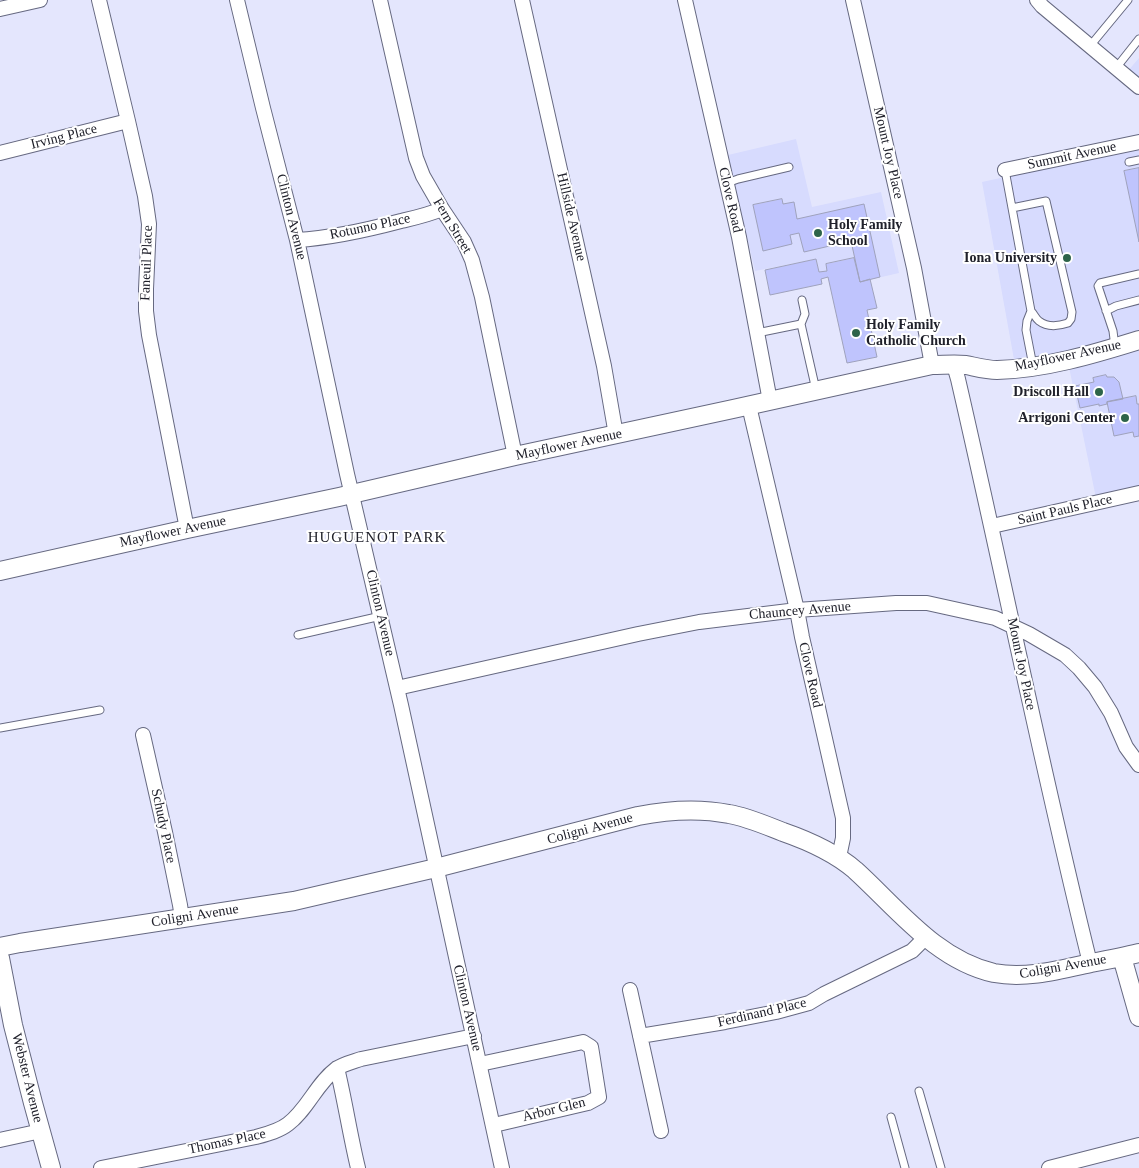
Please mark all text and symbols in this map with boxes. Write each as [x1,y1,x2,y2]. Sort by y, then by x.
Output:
street label: Mount Joy Place [869,105,907,201]
street label: Irving Place [29,121,99,153]
street label: Summit Avenue [1026,138,1118,174]
street label: Clove Road [714,166,746,234]
street label: Hillside Avenue [553,171,589,263]
street label: Clinton Avenue [272,172,310,262]
street label: Fern Street [429,195,475,257]
street label: Rotunno Place [328,210,412,244]
place label: Holy Family School [828,217,902,250]
street label: Faneuil Place [137,225,157,301]
marker: Holy Family School [812,227,824,239]
place label: Iona University [964,250,1057,266]
marker: Iona University [1061,252,1073,264]
place label: Holy Family Catholic Church [866,317,966,350]
marker: Holy Family Catholic Church [850,327,862,339]
street label: Mayflower Avenue [1013,337,1123,375]
place label: Driscoll Hall [1013,384,1089,400]
marker: Driscoll Hall [1093,386,1105,398]
place label: Arrigoni Center [1018,410,1115,426]
marker: Arrigoni Center [1119,412,1131,424]
street label: Mayflower Avenue [514,426,624,464]
street label: Saint Pauls Place [1016,491,1114,529]
street label: Mayflower Avenue [118,513,228,551]
district label: HUGUENOT PARK [306,529,448,547]
street label: Clinton Avenue [362,568,398,658]
street label: Chauncey Avenue [748,598,852,624]
street label: Mount Joy Place [1003,616,1039,712]
street label: Clove Road [794,641,826,709]
street label: Schudy Place [147,787,179,865]
street label: Coligni Avenue [545,809,635,849]
street label: Coligni Avenue [150,901,240,931]
street label: Coligni Avenue [1018,951,1108,983]
street label: Clinton Avenue [449,963,485,1053]
street label: Ferdinand Place [716,995,808,1031]
street label: Webster Avenue [8,1032,46,1124]
street label: Arbor Glen [521,1094,587,1126]
street label: Thomas Place [187,1126,267,1158]

